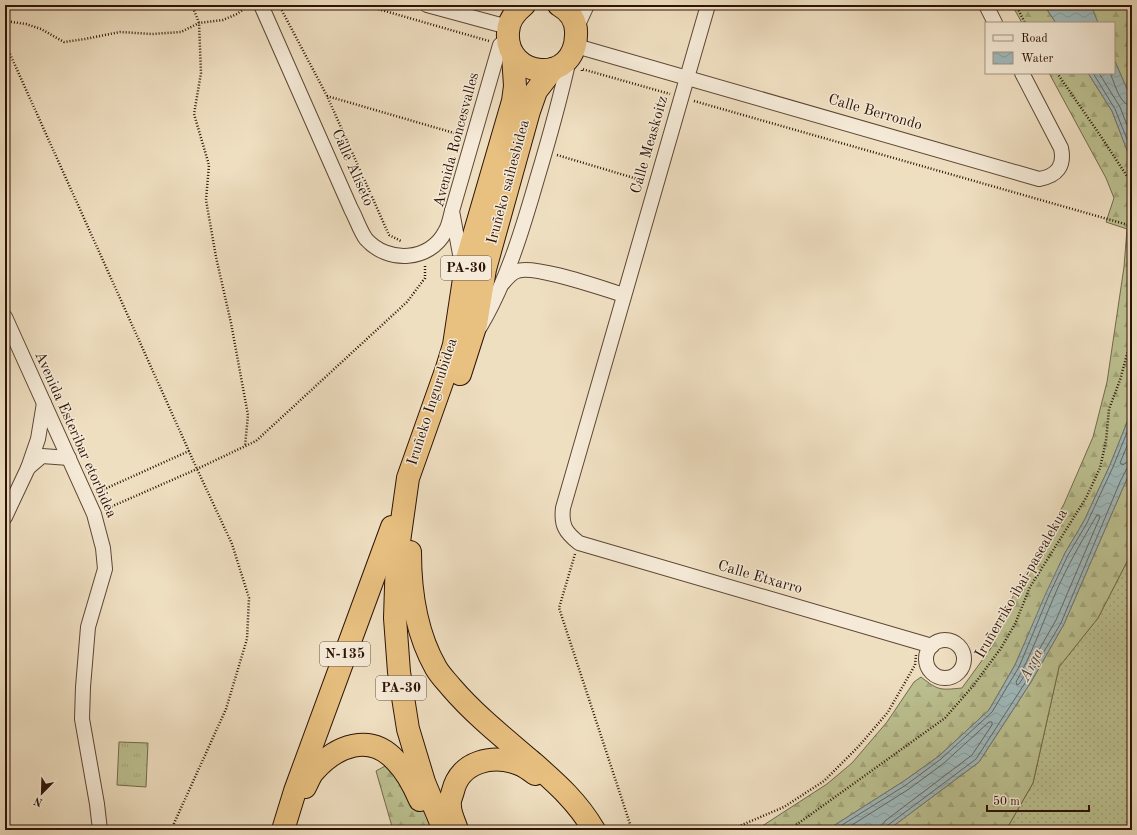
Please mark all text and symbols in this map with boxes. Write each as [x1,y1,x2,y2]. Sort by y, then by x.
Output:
legend [985,22,1115,74]
text: Road [1021,33,1048,45]
text: Water [1021,53,1054,65]
street label: Avenida Roncesvalles [432,71,482,209]
street label: Calle Berrondo [826,92,924,134]
street label: Calle Measkoitz [629,94,671,196]
street label: Iruñeko saihesbidea [485,118,533,246]
street label: Calle Aliseto [328,127,376,209]
road number: PA-30 [441,256,491,280]
street label: Iruñeko Ingurubidea [405,336,461,467]
street label: Avenida Esteribar etorbidea [31,350,119,521]
street label: Iruñerriko ibai-pasealekua [973,506,1071,661]
street label: Calle Etxarro [716,559,804,597]
road number: N-135 [320,642,370,666]
water label: Arga [1017,645,1047,685]
road number: PA-30 [376,676,426,700]
north arrow [22,773,62,813]
scale bar [987,787,1089,813]
text: N [32,794,45,808]
text: 50 m [993,795,1020,808]

